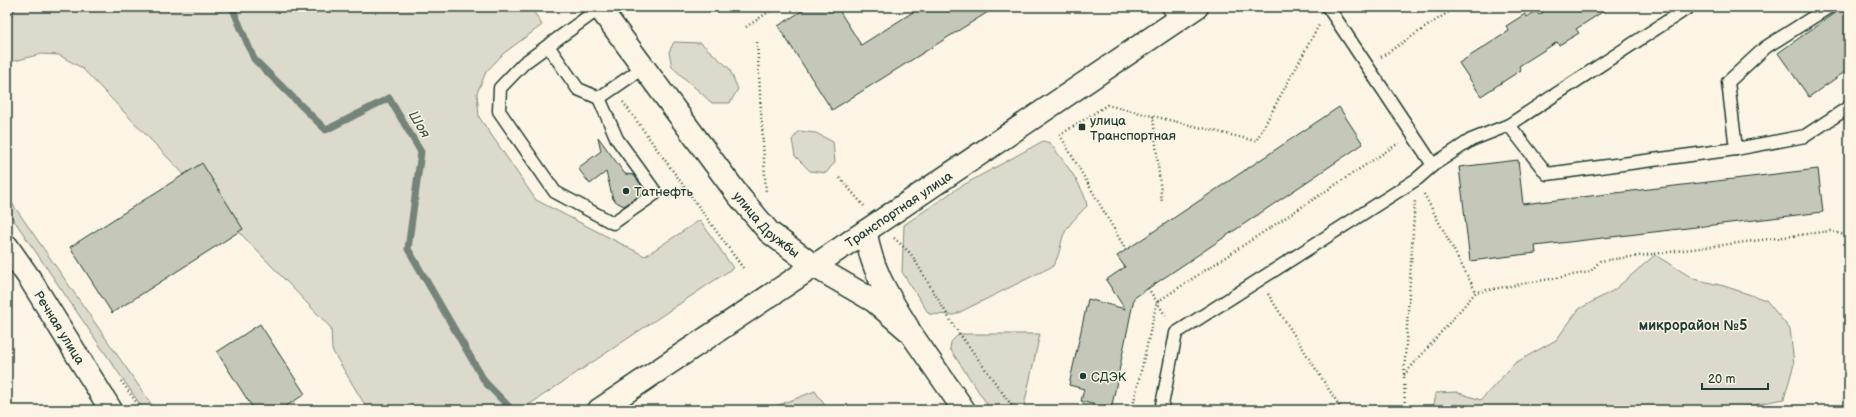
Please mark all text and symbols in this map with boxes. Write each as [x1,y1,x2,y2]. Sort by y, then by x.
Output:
water label: Шоя [405,108,434,141]
place label: улица Транспортная [1090,113,1176,144]
marker: улица Транспортная [1077,122,1087,132]
street label: Транспортная улица [843,168,956,251]
place label: Татнефть [634,184,694,200]
marker: Татнефть [621,186,631,196]
street label: улица Дружбы [729,188,803,261]
street label: Речная улица [30,288,88,368]
district label: микрорайон №5 [1639,317,1747,334]
scale bar [1702,365,1768,391]
place label: СДЭК [1091,369,1127,385]
marker: СДЭК [1078,371,1088,381]
text: 20 m [1708,372,1735,387]

